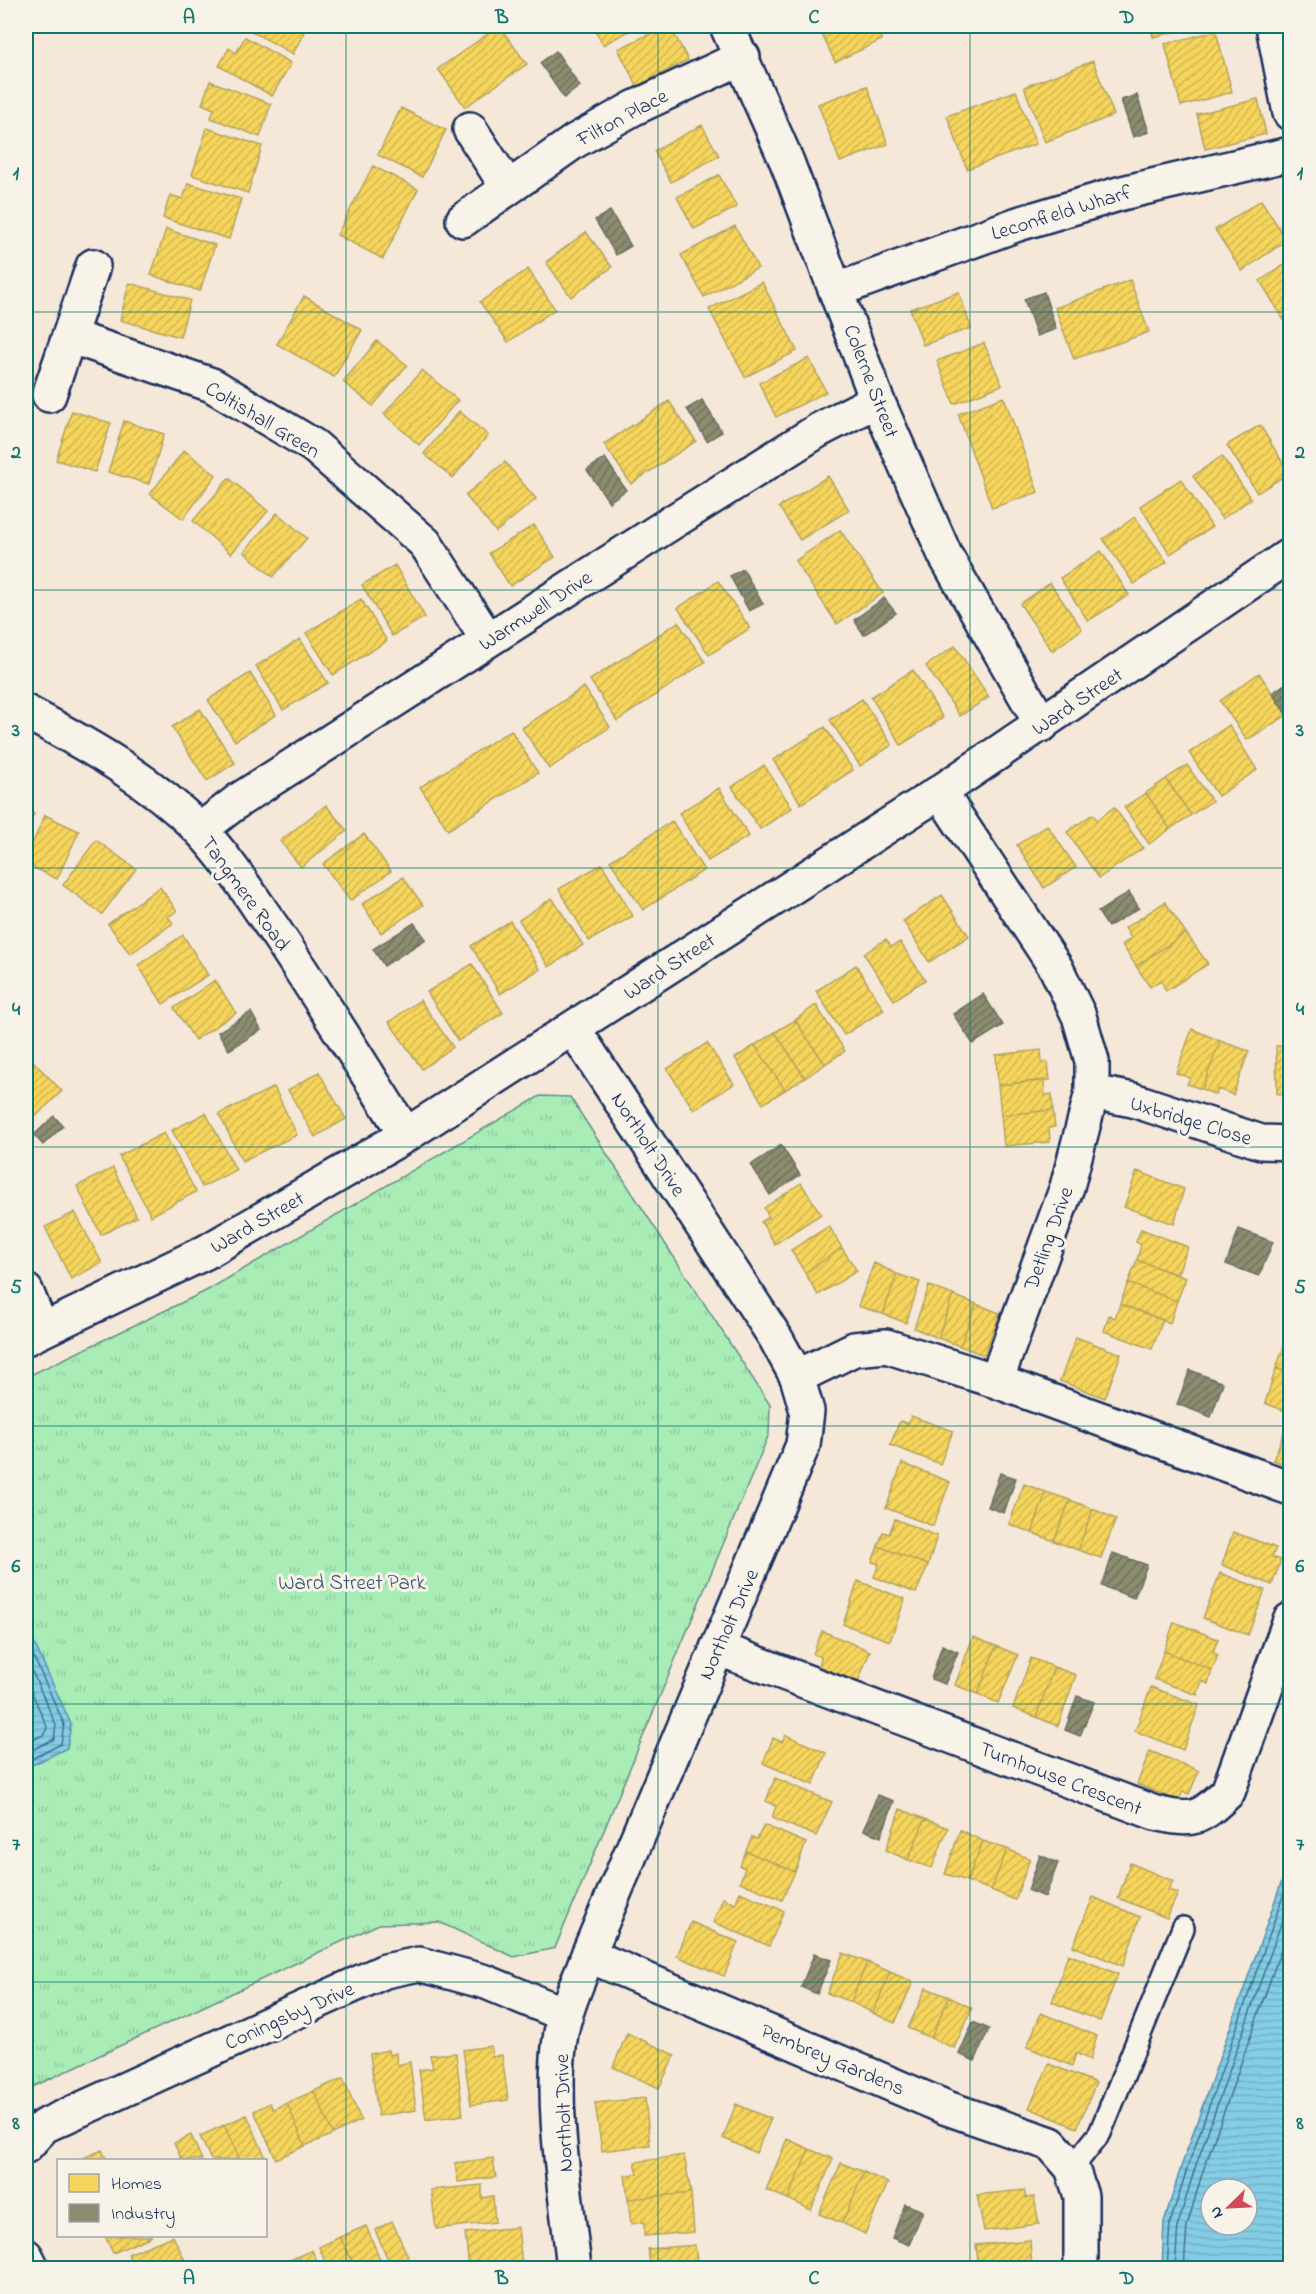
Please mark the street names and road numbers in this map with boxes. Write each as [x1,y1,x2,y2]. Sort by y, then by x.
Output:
street label: Filton Place [571,82,674,156]
street label: Leconfield Wharf [988,178,1136,249]
street label: Colerne Street [835,321,905,443]
street label: Coltishall Green [199,375,325,467]
street label: Warmwell Drive [474,563,599,660]
street label: Ward Street [1027,661,1130,744]
street label: Tangmere Road [191,830,297,959]
street label: Ward Street [618,927,722,1009]
street label: Northolt Drive [602,1087,693,1203]
street label: Uxbridge Close [1125,1089,1256,1157]
street label: Detling Drive [1017,1182,1085,1296]
street label: Ward Street [205,1185,311,1263]
street label: Northolt Drive [692,1564,768,1685]
street label: Turnhouse Crescent [975,1735,1146,1825]
street label: Coningsby Drive [220,1975,361,2061]
street label: Pembrey Gardens [755,2017,909,2107]
street label: Northolt Drive [548,2053,582,2173]

